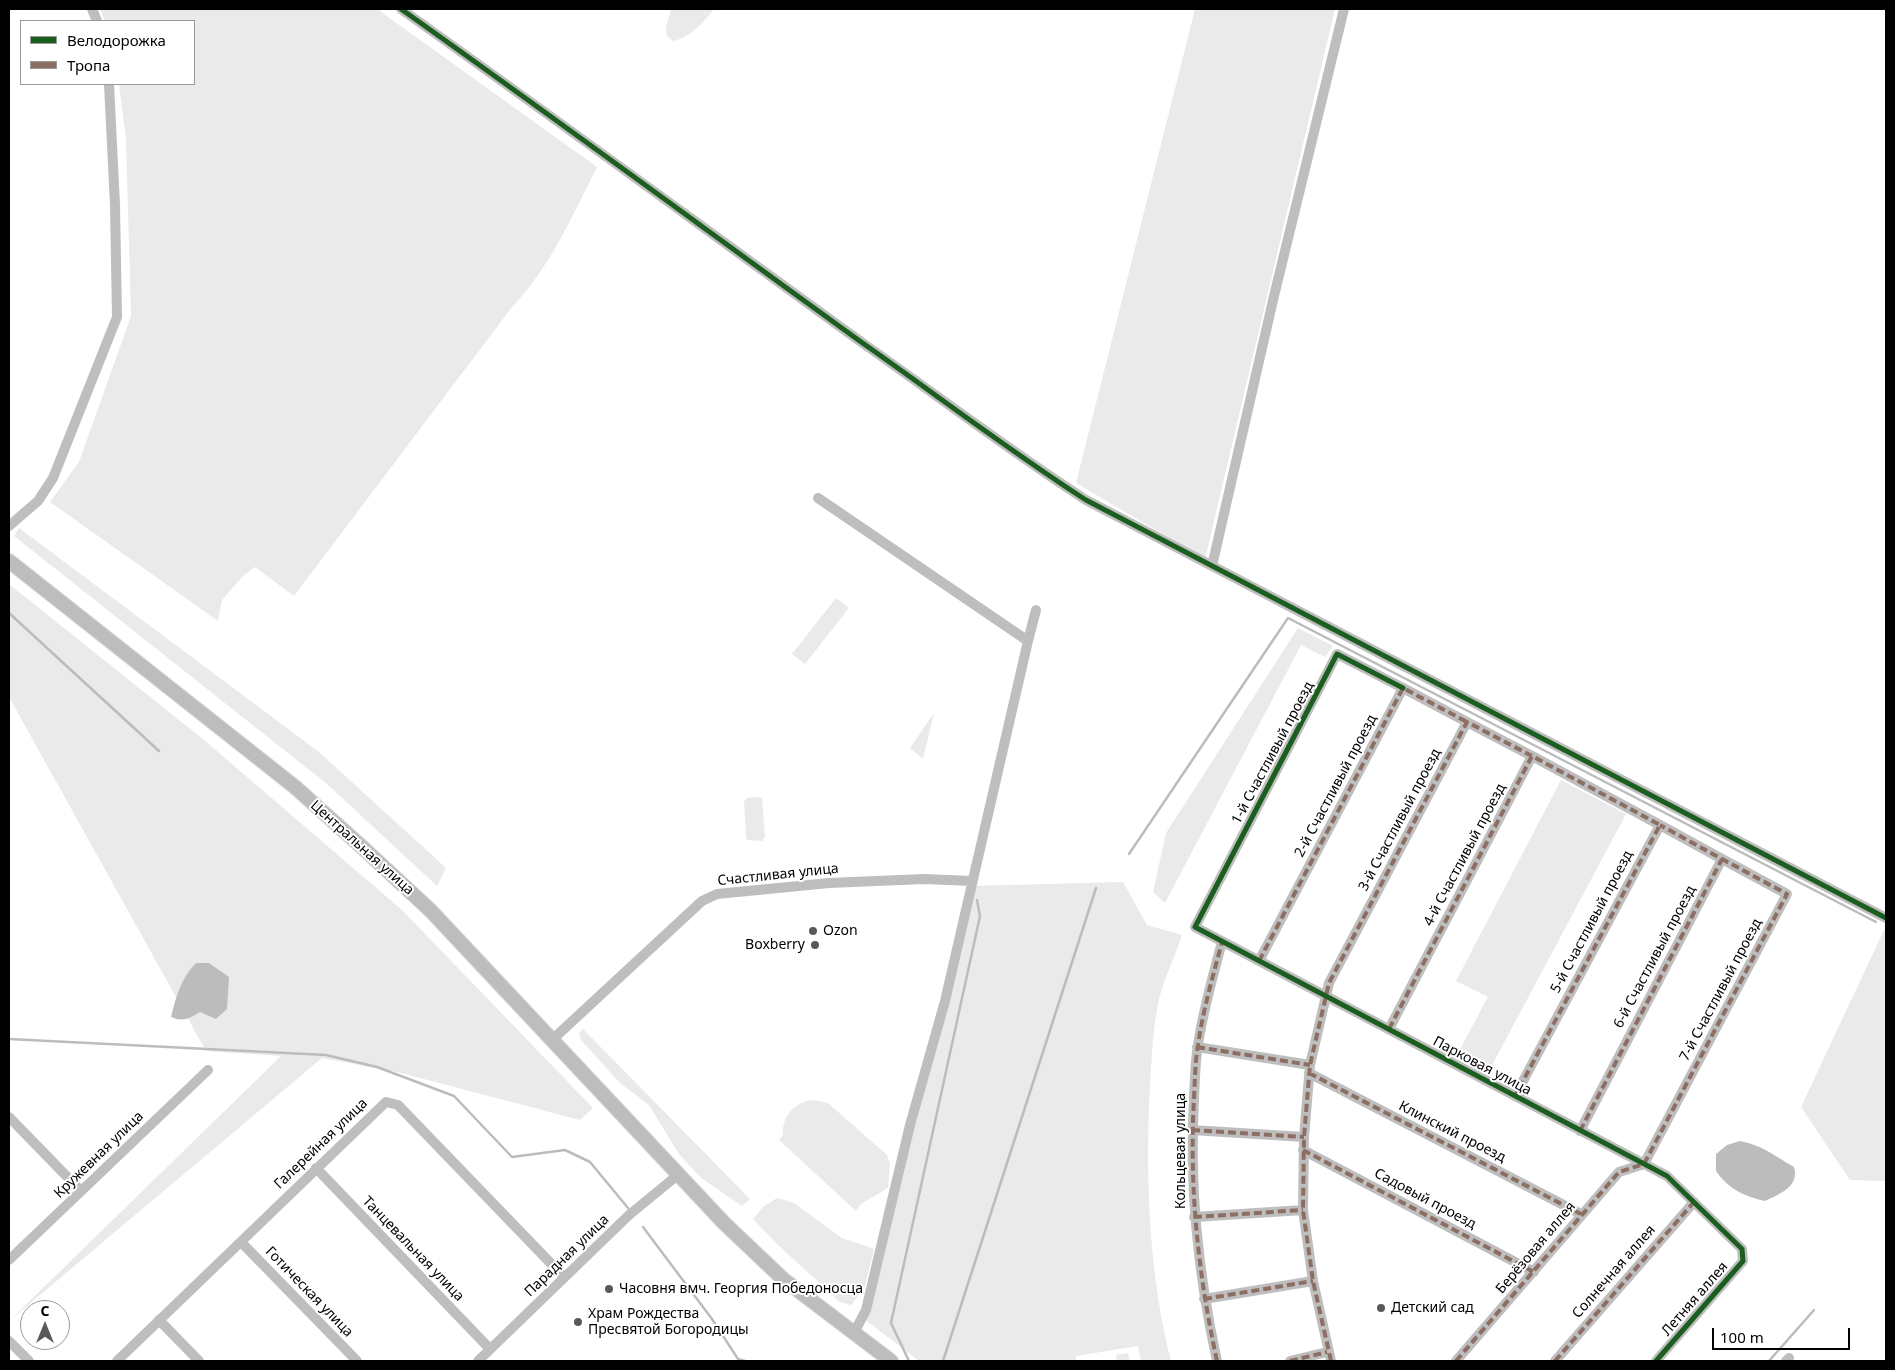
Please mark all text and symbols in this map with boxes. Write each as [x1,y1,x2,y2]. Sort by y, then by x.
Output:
legend [20,20,195,85]
text: Велодорожка [67,30,166,50]
text: Тропа [67,55,110,75]
street label: 1-й Счастливый проезд [1228,679,1318,827]
street label: 2-й Счастливый проезд [1291,712,1381,860]
street label: 3-й Счастливый проезд [1355,746,1445,894]
street label: 4-й Счастливый проезд [1420,781,1510,929]
street label: Центральная улица [307,797,417,899]
street label: 5-й Счастливый проезд [1547,848,1637,996]
street label: Счастливая улица [717,860,839,890]
street label: 6-й Счастливый проезд [1610,883,1700,1031]
street label: 7-й Счастливый проезд [1676,916,1766,1064]
place label: Ozon [823,923,858,939]
marker: Ozon [807,925,819,937]
place label: Boxberry [745,937,805,953]
marker: Boxberry [809,939,821,951]
street label: Парковая улица [1430,1033,1534,1099]
street label: Кольцевая улица [1173,1093,1189,1209]
street label: Галерейная улица [271,1095,371,1193]
street label: Клинский проезд [1396,1098,1508,1166]
street label: Кружевная улица [51,1108,147,1202]
street label: Садовый проезд [1371,1165,1479,1233]
street label: Танцевальная улица [359,1193,467,1305]
street label: Берёзовая аллея [1493,1199,1579,1297]
street label: Парадная улица [521,1212,613,1300]
street label: Солнечная аллея [1569,1222,1659,1322]
street label: Готическая улица [262,1243,356,1341]
street label: Летняя аллея [1658,1259,1732,1339]
place label: Часовня вмч. Георгия Победоносца [619,1281,863,1297]
marker: Часовня вмч. Георгия Победоносца [603,1283,615,1295]
north arrow [20,1300,70,1350]
place label: Детский сад [1391,1300,1474,1316]
text: С [40,1301,50,1320]
marker: Детский сад [1375,1302,1387,1314]
place label: Храм Рождества Пресвятой Богородицы [588,1306,749,1338]
marker: Храм Рождества Пресвятой Богородицы [572,1316,584,1328]
scale bar [1715,1318,1852,1350]
text: 100 m [1720,1327,1764,1347]

